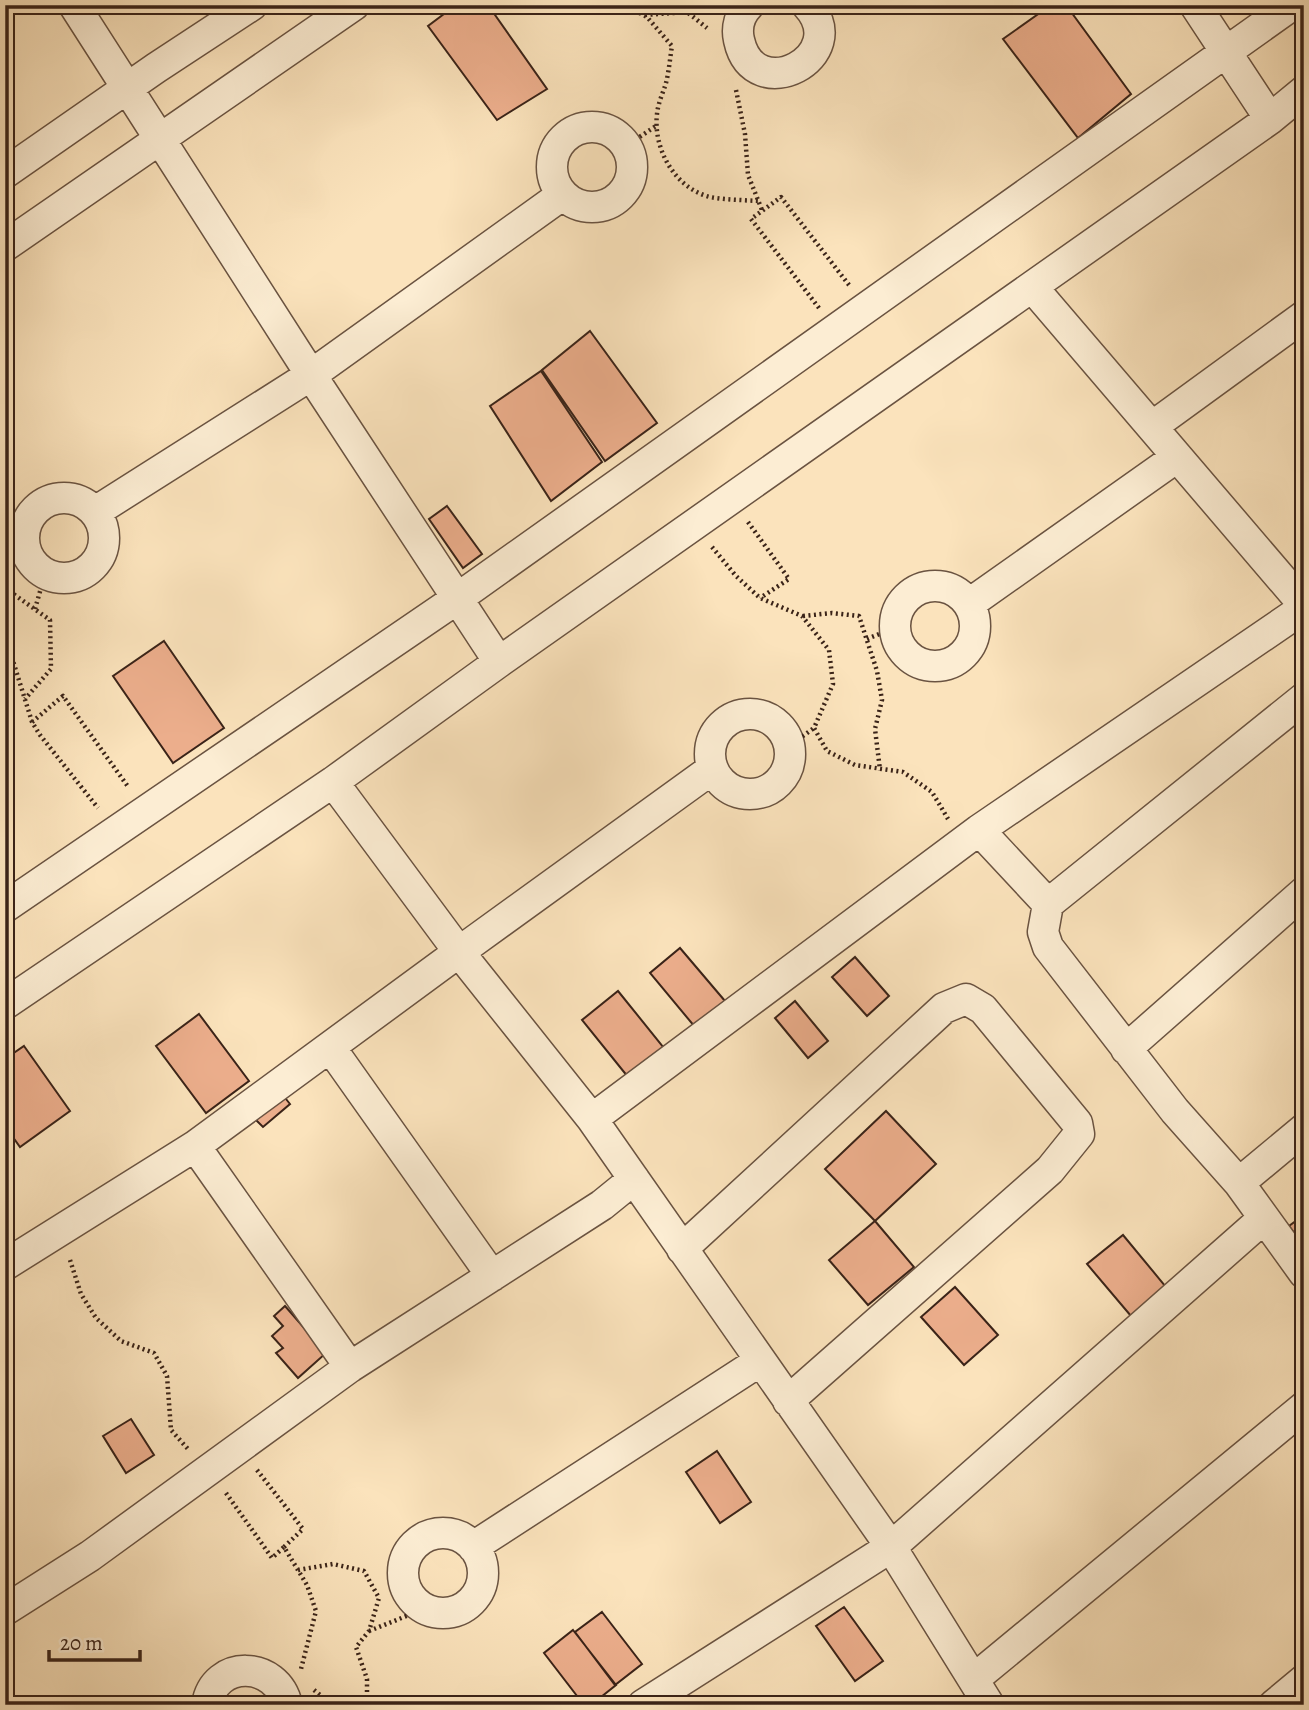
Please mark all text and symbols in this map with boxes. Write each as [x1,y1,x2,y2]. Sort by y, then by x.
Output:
scale bar [49,1619,140,1663]
text: 20 m [60,1629,103,1657]

